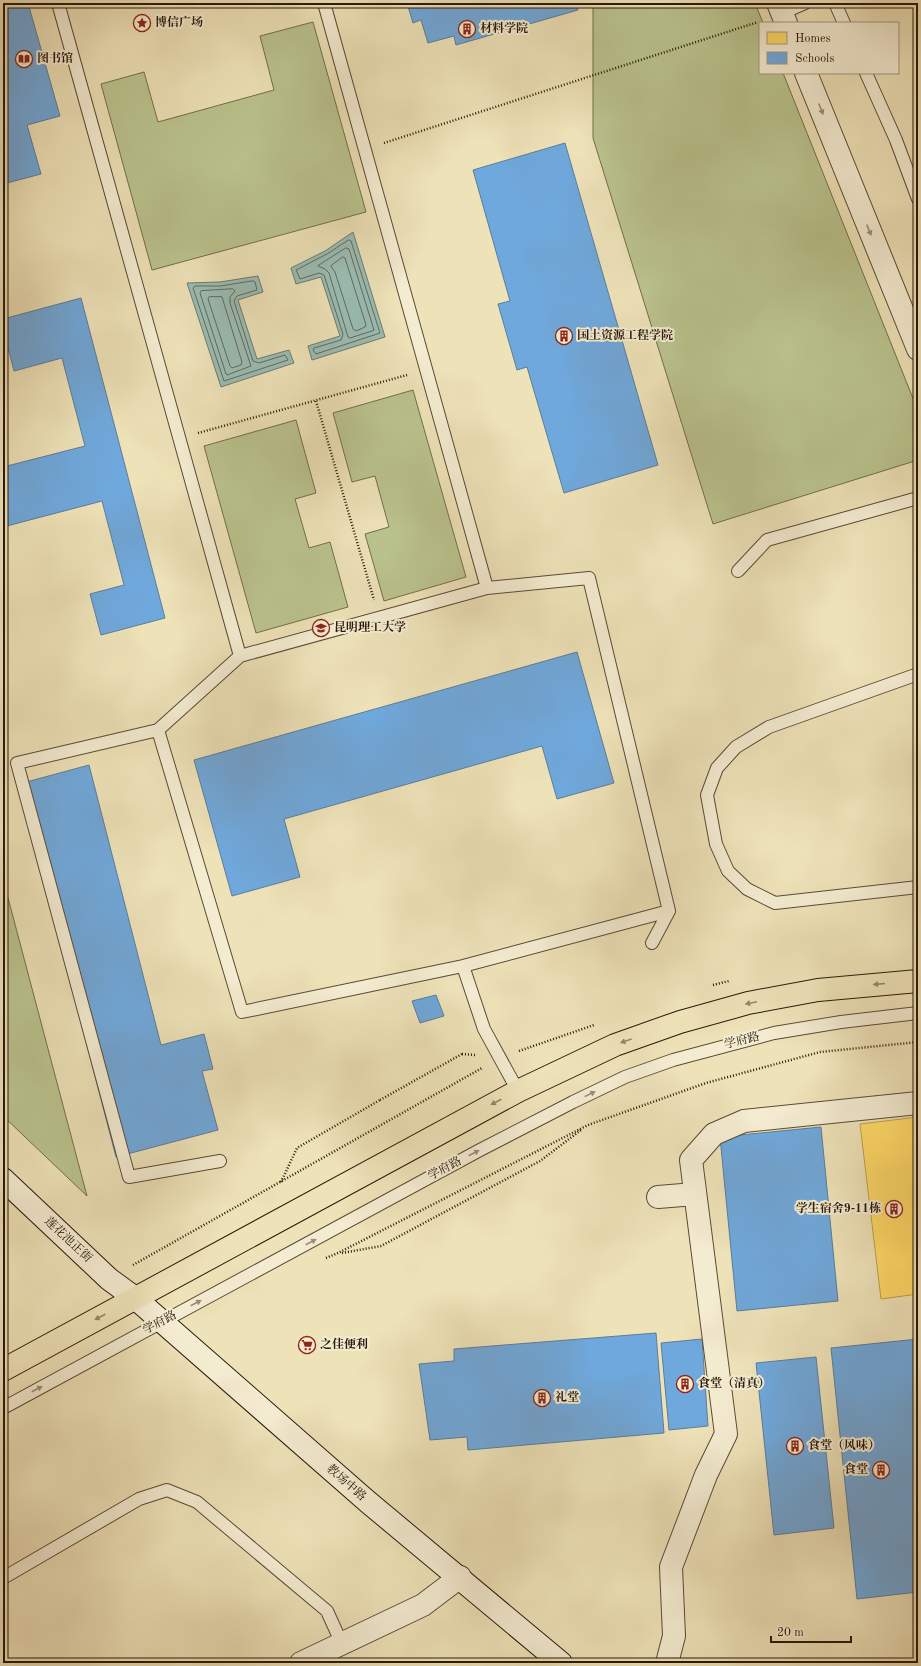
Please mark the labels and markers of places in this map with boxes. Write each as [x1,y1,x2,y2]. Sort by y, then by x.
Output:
place icon: 博信广场 [132,13,152,33]
place label: 博信广场 [155,15,203,29]
building icon: 材料学院 [457,19,477,39]
place label: 材料学院 [480,21,528,35]
library icon: 图书馆 [14,49,34,69]
place label: 图书馆 [37,51,73,65]
building icon: 国土资源工程学院 [554,326,574,346]
place label: 国土资源工程学院 [577,328,673,342]
school or university icon: 昆明理工大学 [311,618,331,638]
place label: 昆明理工大学 [334,620,406,634]
building icon: 学生宿舍9-11栋 [884,1199,904,1219]
place label: 学生宿舍9-11栋 [796,1201,881,1215]
supermarket icon: 之佳便利 [297,1335,317,1355]
place label: 之佳便利 [320,1337,368,1351]
building icon: 食堂（清真） [675,1374,695,1394]
place label: 食堂（清真） [698,1376,770,1390]
building icon: 礼堂 [532,1388,552,1408]
place label: 礼堂 [555,1390,579,1404]
building icon: 食堂（风味） [785,1436,805,1456]
place label: 食堂（风味） [808,1438,880,1452]
building icon: 食堂 [871,1460,891,1480]
place label: 食堂 [844,1462,868,1476]

